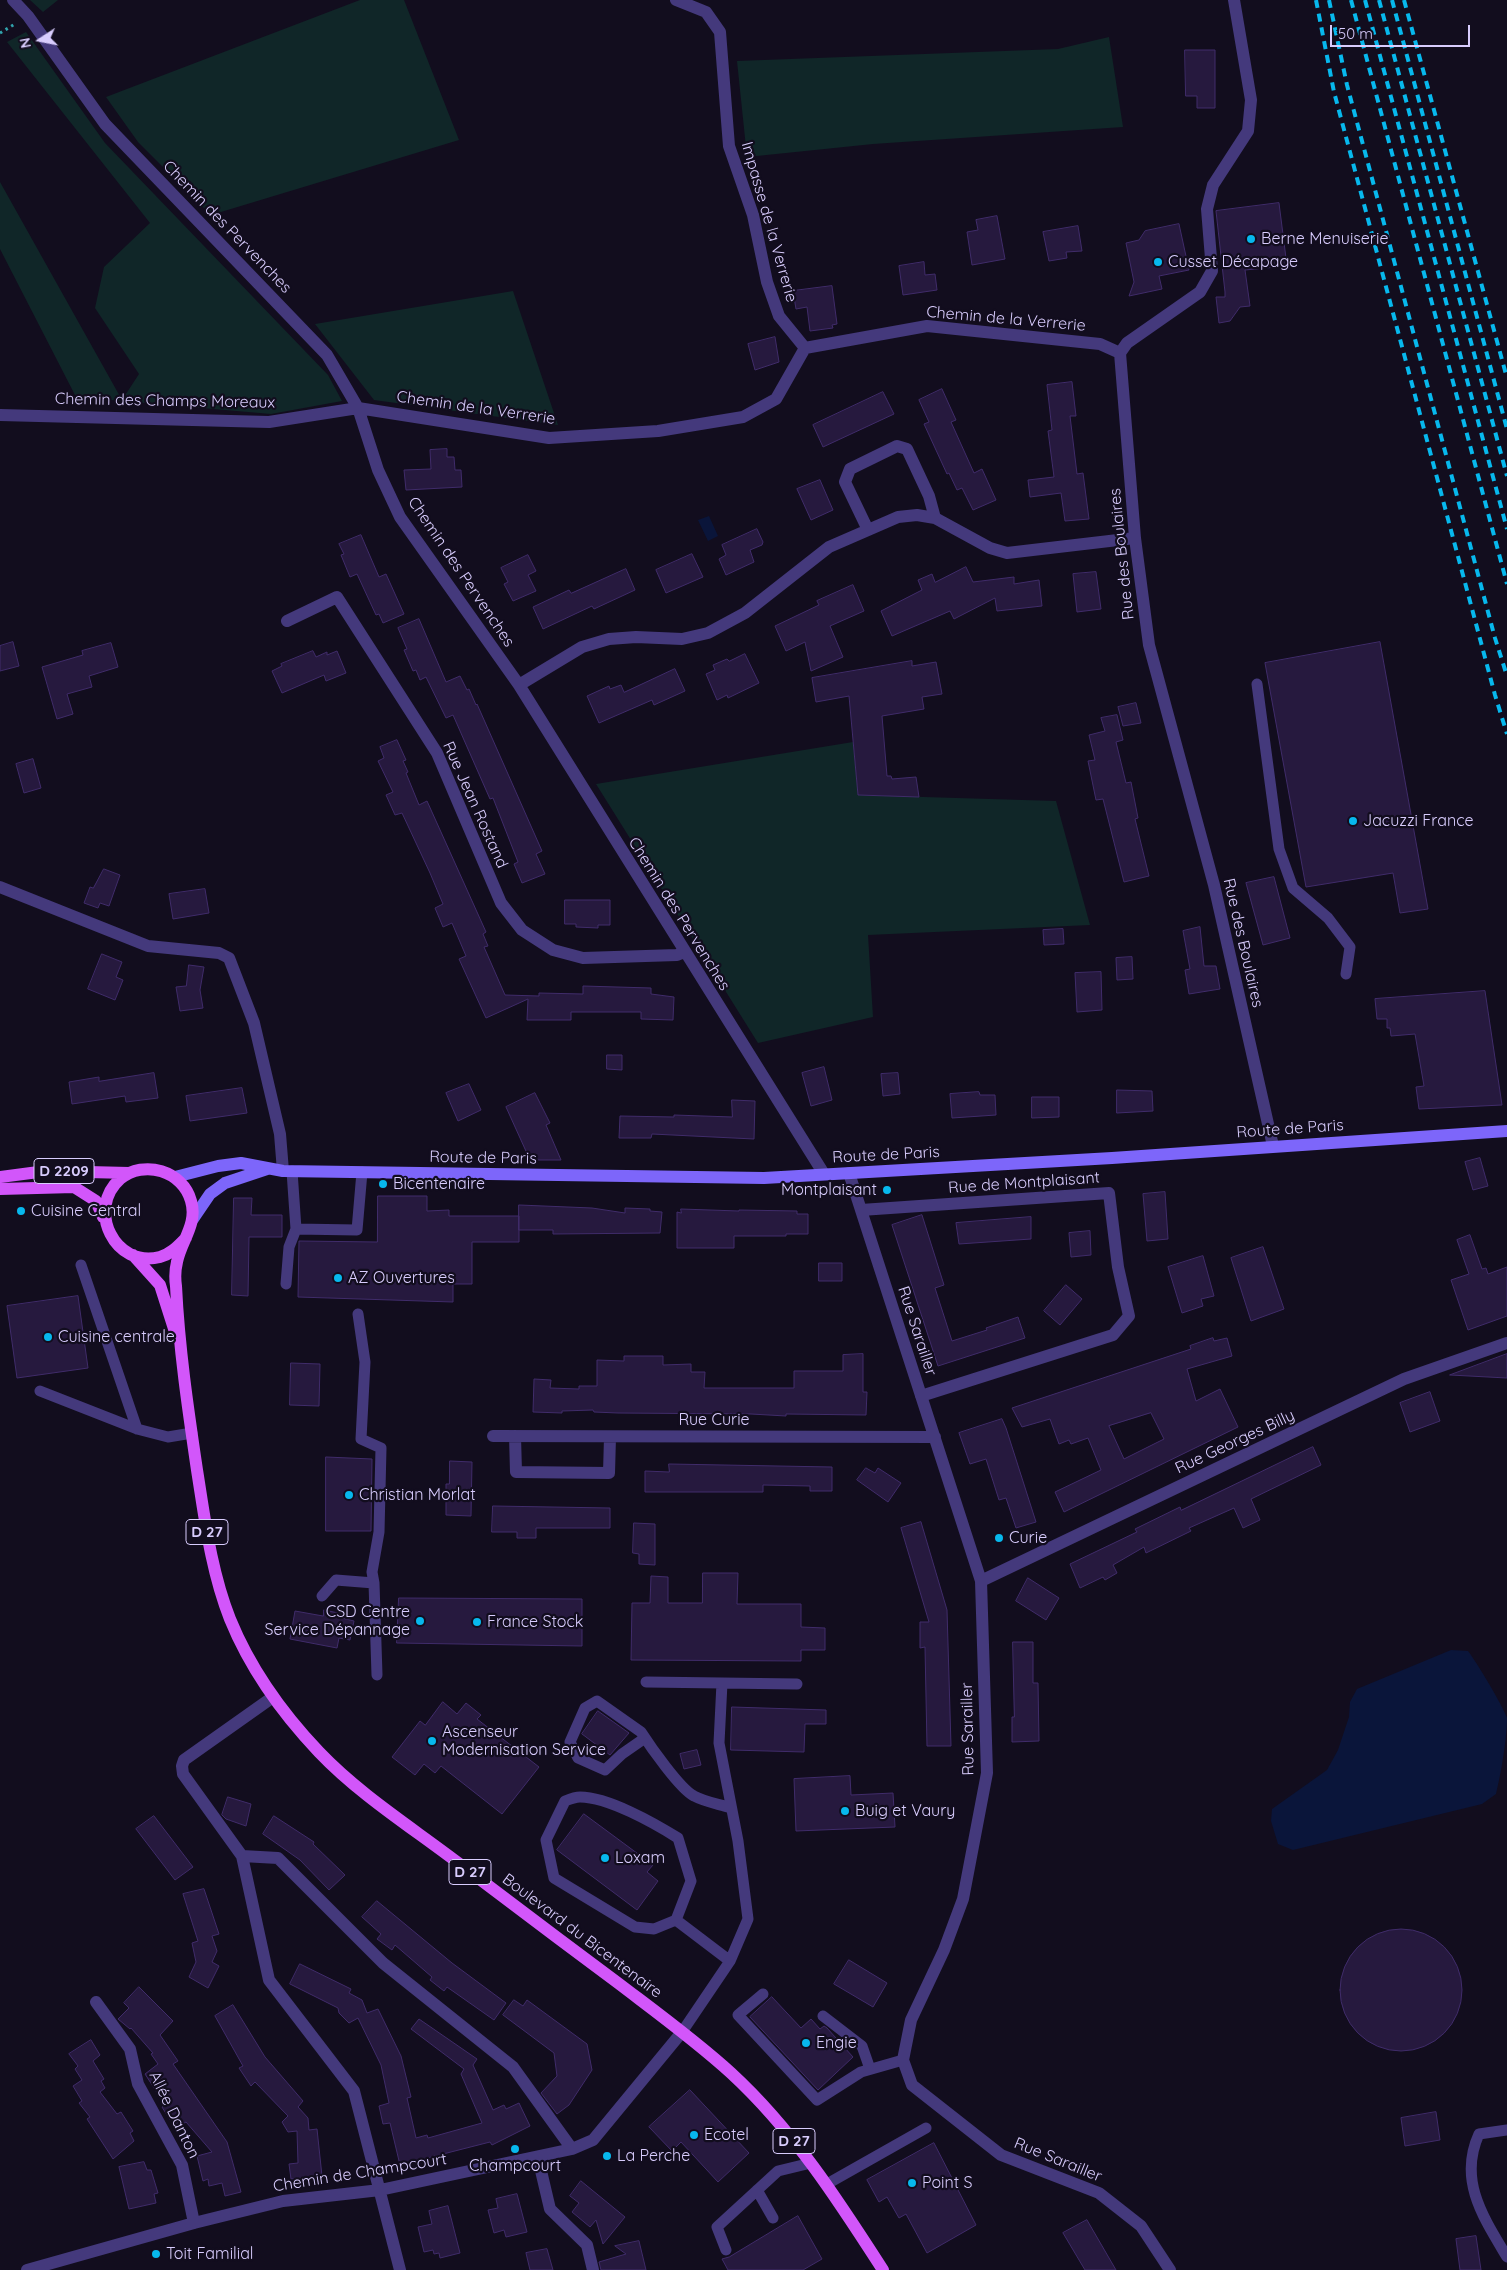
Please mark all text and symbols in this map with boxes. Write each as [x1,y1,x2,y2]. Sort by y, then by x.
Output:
north arrow [15,15,65,65]
scale bar [1332,15,1472,47]
text: 50 m [1338,24,1373,43]
text: N [15,36,35,50]
street label: Impasse de la Verrerie [737,139,801,305]
street label: Chemin des Pervenches [159,157,295,297]
place label: Berne Menuiserie [1261,229,1388,249]
marker: Berne Menuiserie [1245,233,1257,245]
place label: Cusset Décapage [1168,252,1298,272]
marker: Cusset Décapage [1152,256,1164,268]
street label: Chemin de la Verrerie [925,302,1087,336]
street label: Chemin de la Verrerie [395,387,557,429]
street label: Chemin des Champs Moreaux [55,389,275,413]
street label: Rue des Boulaires [1106,487,1138,621]
street label: Chemin des Pervenches [404,493,518,651]
street label: Rue Jean Rostand [438,739,512,871]
place label: Jacuzzi France [1363,811,1474,831]
marker: Jacuzzi France [1347,815,1359,827]
street label: Chemin des Pervenches [624,834,734,994]
street label: Rue des Boulaires [1219,877,1267,1009]
street label: Route de Paris [1236,1116,1344,1142]
street label: Route de Paris [832,1143,940,1167]
street label: Route de Paris [429,1147,537,1169]
road number: D 2209 [34,1158,94,1184]
street label: Rue de Montplaisant [947,1168,1101,1198]
place label: Bicentenaire [393,1174,485,1194]
marker: Bicentenaire [377,1178,389,1190]
place label: Montplaisant [781,1180,877,1200]
marker: Montplaisant [881,1184,893,1196]
place label: Cuisine Central [31,1201,141,1221]
marker: Cuisine Central [15,1205,27,1217]
place label: AZ Ouvertures [348,1268,455,1288]
marker: AZ Ouvertures [332,1272,344,1284]
street label: Rue Sarailler [893,1284,941,1378]
place label: Cuisine centrale [58,1327,175,1347]
marker: Cuisine centrale [42,1331,54,1343]
street label: Rue Georges Billy [1172,1406,1298,1478]
street label: Rue Curie [678,1410,750,1430]
place label: Christian Morlat [359,1485,476,1505]
marker: Christian Morlat [343,1489,355,1501]
road number: D 27 [186,1520,228,1544]
place label: Curie [1009,1528,1047,1548]
marker: Curie [993,1532,1005,1544]
place label: CSD Centre Service Dépannage [264,1602,410,1640]
place label: France Stock [487,1612,583,1632]
marker: CSD Centre Service Dépannage [414,1615,426,1627]
marker: France Stock [471,1616,483,1628]
street label: Rue Sarailler [958,1682,978,1776]
place label: Ascenseur Modernisation Service [442,1722,606,1760]
marker: Ascenseur Modernisation Service [426,1735,438,1747]
place label: Buig et Vaury [855,1801,955,1821]
marker: Buig et Vaury [839,1805,851,1817]
place label: Loxam [615,1848,665,1868]
marker: Loxam [599,1852,611,1864]
road number: D 27 [449,1860,491,1884]
street label: Boulevard du Bicentenaire [498,1870,666,2002]
place label: Engie [816,2033,857,2053]
marker: Engie [800,2037,812,2049]
street label: Allée Danton [145,2068,203,2162]
place label: Ecotel [704,2125,749,2145]
road number: D 27 [773,2128,815,2154]
marker: Ecotel [688,2129,700,2141]
street label: Rue Sarailler [1011,2134,1105,2186]
marker: Champcourt [509,2143,521,2155]
place label: La Perche [617,2146,690,2166]
street label: Chemin de Champcourt [272,2150,448,2196]
marker: La Perche [601,2150,613,2162]
place label: Champcourt [469,2156,561,2176]
place label: Point S [922,2173,972,2193]
marker: Point S [906,2177,918,2189]
place label: Toit Familial [166,2244,254,2264]
marker: Toit Familial [150,2248,162,2260]

